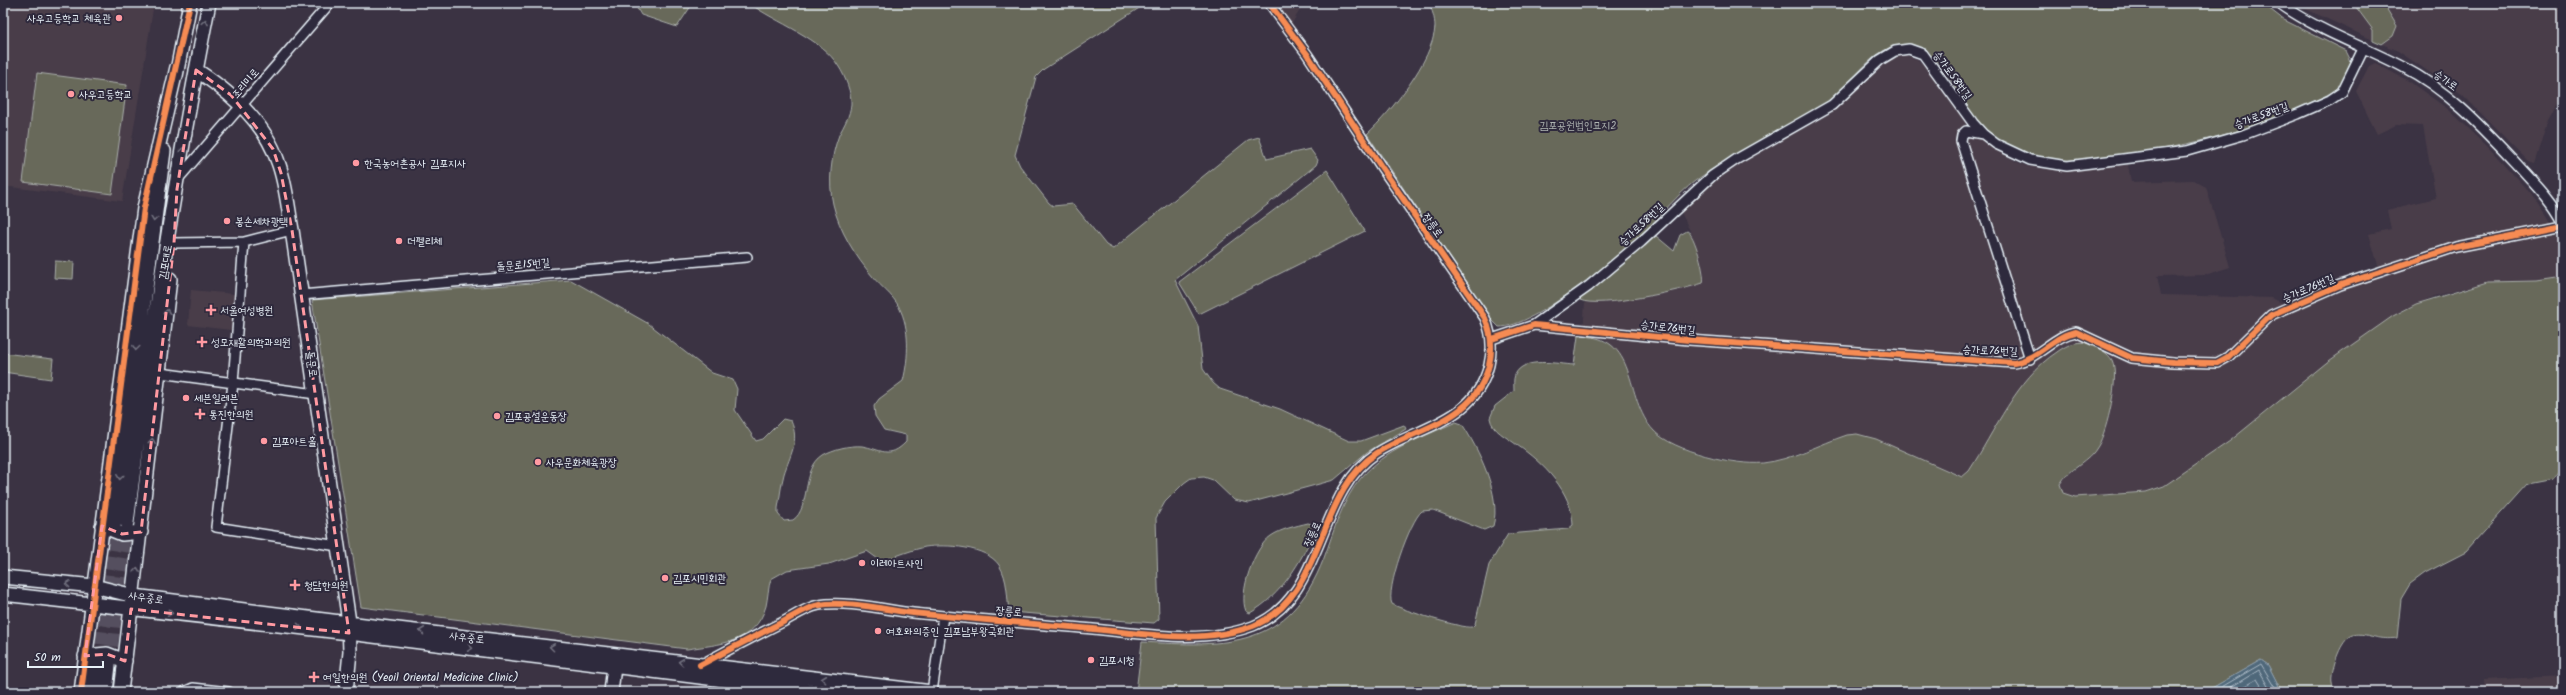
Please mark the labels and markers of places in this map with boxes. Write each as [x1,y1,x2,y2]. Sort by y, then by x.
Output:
place label: 사우고등학교 체육관 [27,10,111,28]
marker: 사우고등학교 체육관 [114,13,124,23]
place label: 사우고등학교 [79,86,132,104]
marker: 사우고등학교 [66,89,76,99]
place label: 한국농어촌공사 김포지사 [364,155,466,173]
marker: 한국농어촌공사 김포지사 [351,158,361,168]
place label: 봉손세차광택 [235,213,288,231]
marker: 봉손세차광택 [222,216,232,226]
place label: 더펠리체 [407,233,442,251]
marker: 더펠리체 [394,236,404,246]
place label: 서울여성병원 [220,302,273,320]
marker: 서울여성병원 [205,304,217,316]
place label: 성모재활의학과의원 [211,334,291,352]
marker: 성모재활의학과의원 [196,336,208,348]
place label: 세븐일레븐 [194,390,238,408]
marker: 세븐일레븐 [181,393,191,403]
place label: 통진한의원 [209,406,253,424]
marker: 통진한의원 [194,408,206,420]
place label: 김포공설운동장 [505,408,567,426]
marker: 김포공설운동장 [492,411,502,421]
place label: 김포아트홀 [272,433,316,451]
marker: 김포아트홀 [259,436,269,446]
place label: 사우문화체육광장 [546,454,617,472]
marker: 사우문화체육광장 [533,457,543,467]
place label: 이레아트사인 [870,555,923,573]
marker: 이레아트사인 [857,558,867,568]
place label: 김포시민회관 [673,570,726,588]
marker: 김포시민회관 [660,573,670,583]
place label: 청담한의원 [304,577,348,595]
marker: 청담한의원 [289,579,301,591]
place label: 여호와의증인 김포남부왕국회관 [886,623,1014,641]
marker: 여호와의증인 김포남부왕국회관 [873,626,883,636]
place label: 김포시청 [1099,652,1134,670]
marker: 김포시청 [1086,655,1096,665]
place label: 여일한의원 (Yeoil Oriental Medicine Clinic) [323,669,519,687]
marker: 여일한의원 (Yeoil Oriental Medicine Clinic) [308,671,320,683]

